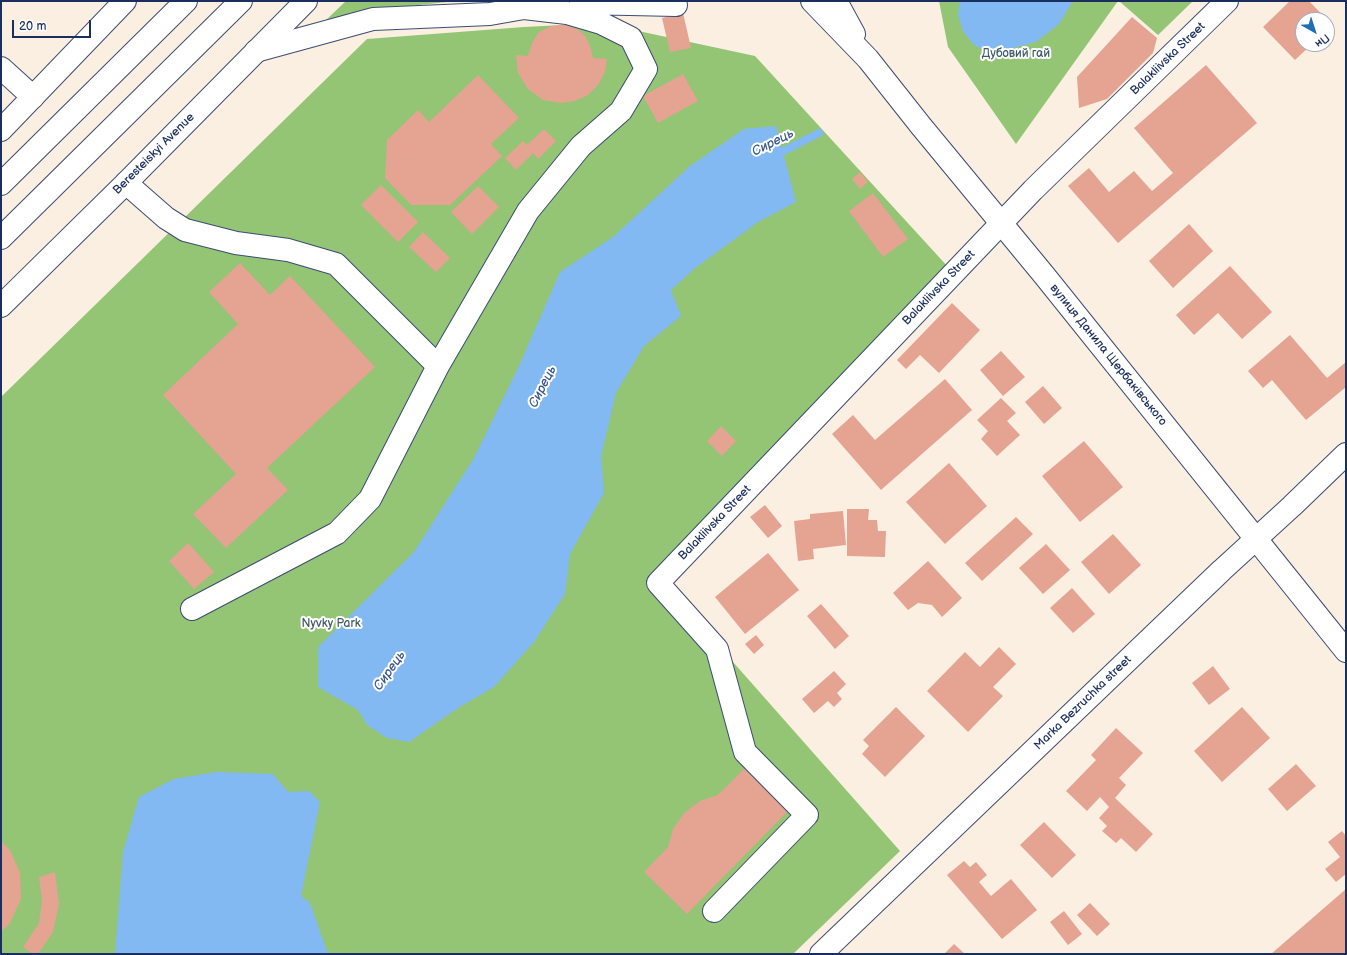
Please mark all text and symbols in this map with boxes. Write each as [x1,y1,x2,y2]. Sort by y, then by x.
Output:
scale bar [14,12,93,38]
north arrow [1295,12,1335,52]
text: 20 m [19,19,46,34]
street label: Balakliivska Street [1128,20,1208,98]
text: Пн [1312,31,1332,51]
park label: Дубовий гай [982,47,1050,61]
street label: Beresteiskyi Avenue [110,110,198,198]
water label: Сирець [750,126,796,160]
street label: Balakliivska Street [900,248,978,328]
street label: вулиця Данила Щербаківського [1046,281,1170,429]
water label: Сирець [526,364,560,410]
street label: Balakliivska Street [676,483,754,563]
park label: Nyvky Park [301,617,361,631]
water label: Сирець [371,648,409,694]
street label: Marka Bezruchka street [1031,653,1135,753]

